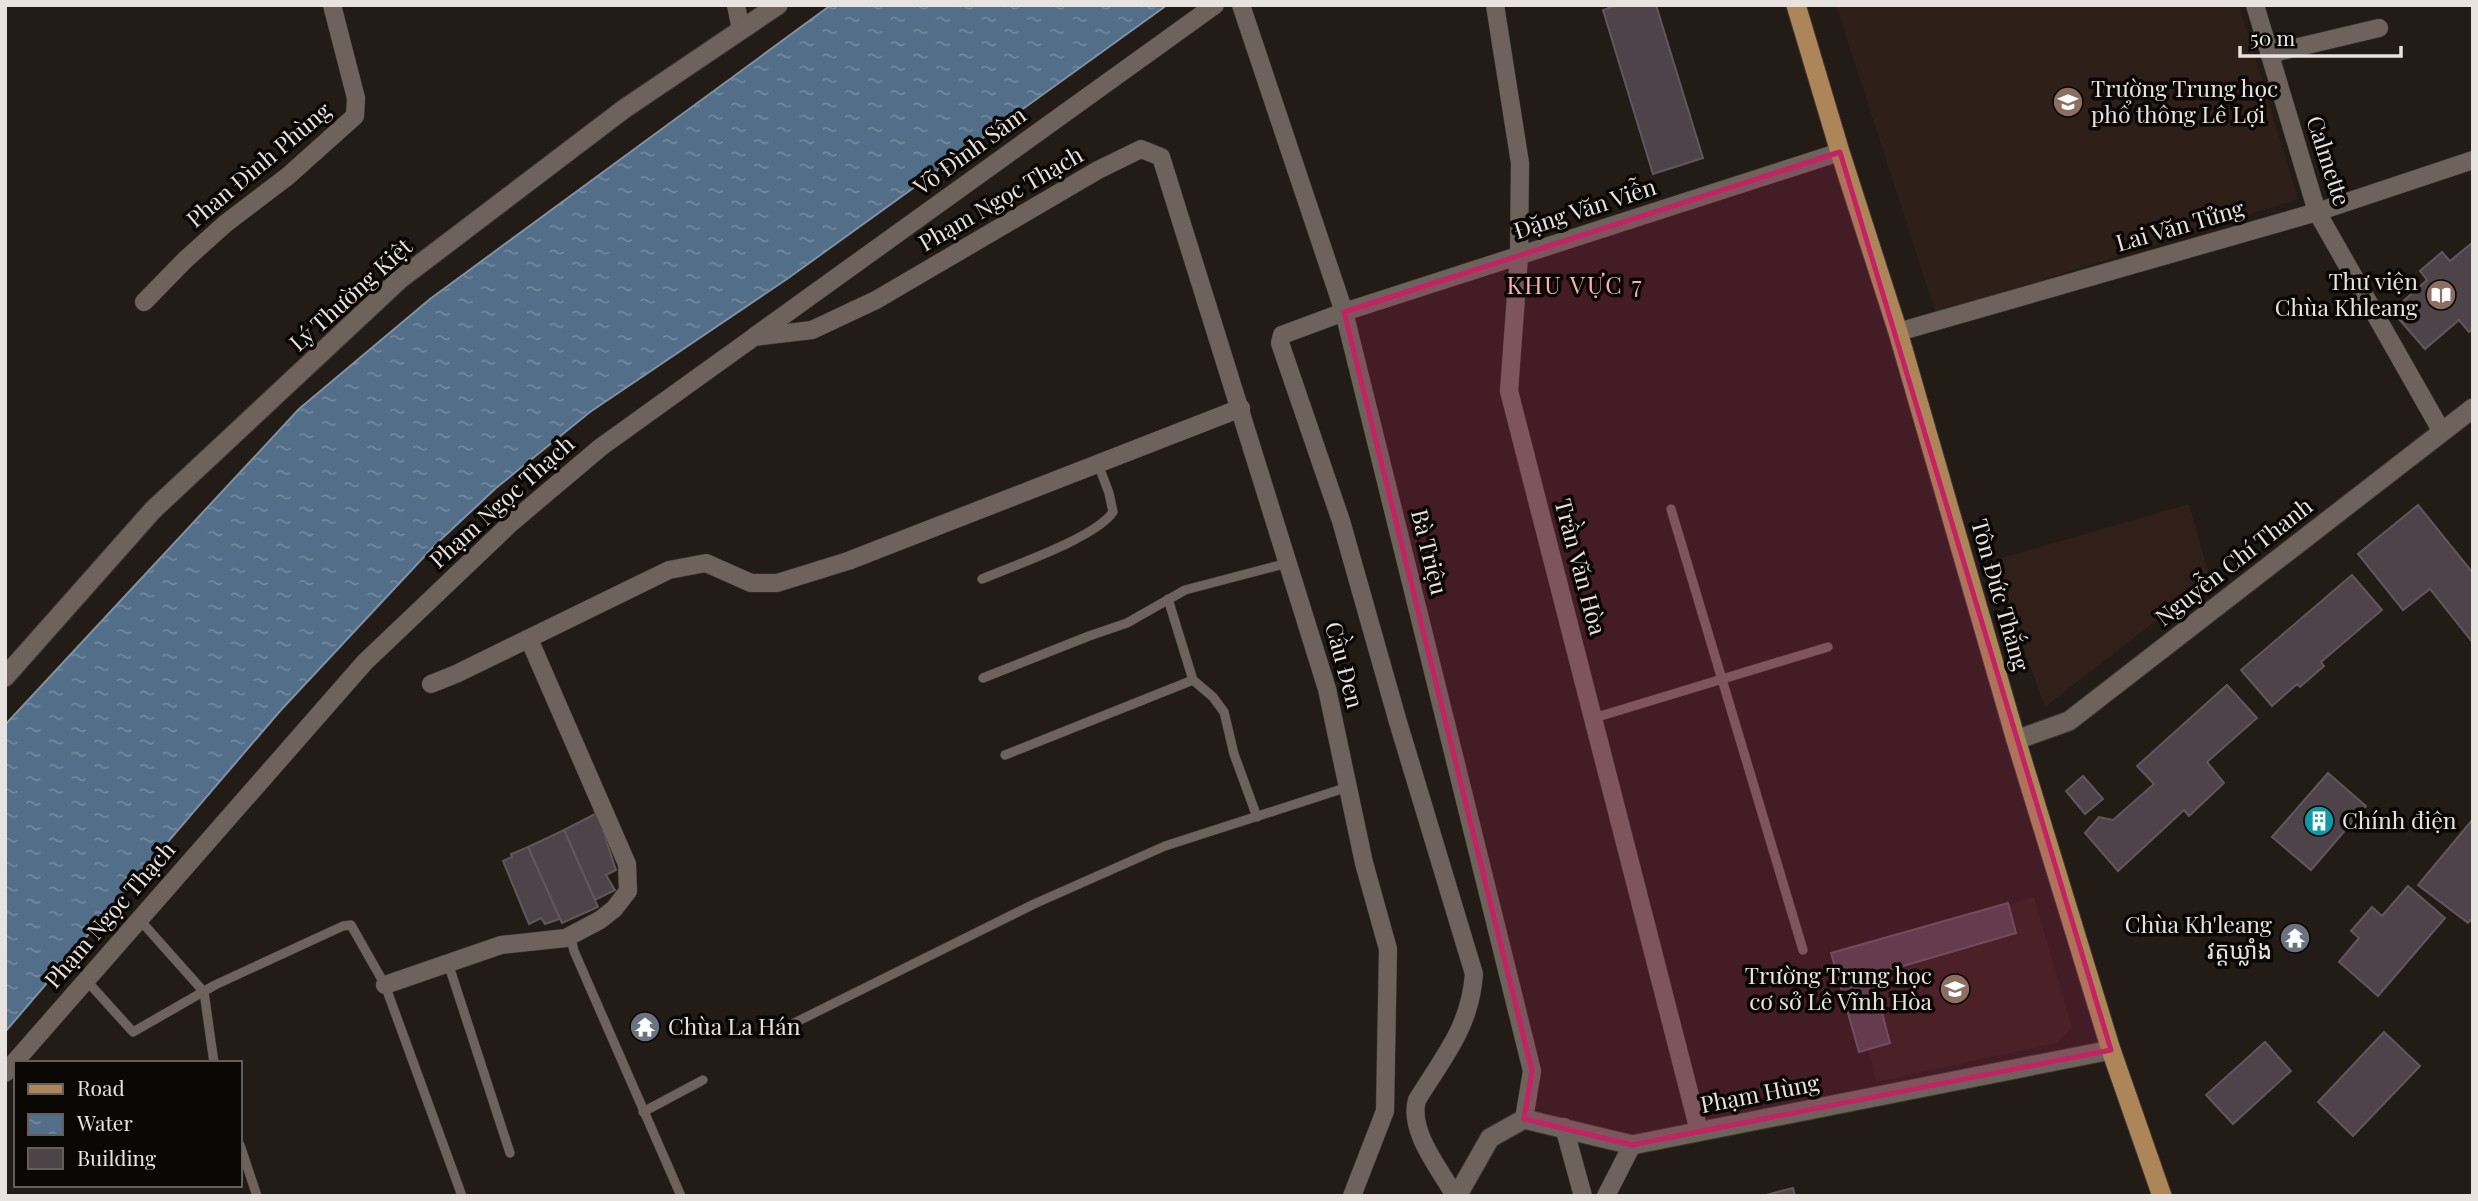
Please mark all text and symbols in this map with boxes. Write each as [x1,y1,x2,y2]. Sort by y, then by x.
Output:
scale bar [2240,14,2401,58]
text: 50 m [2250,23,2296,51]
place label: Trường Trung học phổ thông Lê Lợi [2091,72,2278,129]
school or university icon: Trường Trung học phổ thông Lê Lợi [2051,85,2085,119]
street label: Phan Đình Phùng [179,94,337,234]
street label: Võ Đình Sâm [906,98,1032,202]
street label: Calmette [2300,112,2359,210]
street label: Phạm Ngọc Thạch [912,138,1088,257]
street label: Đặng Văn Viễn [1509,170,1660,245]
street label: Lai Văn Tửng [2112,191,2247,258]
street label: Lý Thường Kiệt [282,230,419,357]
place label: Thư viện Chùa Khleang [2275,265,2418,322]
district label: KHU VỰC 7 [1506,268,1644,300]
library icon: Thư viện Chùa Khleang [2424,278,2458,312]
street label: Phạm Ngọc Thạch [422,427,580,574]
street label: Nguyễn Chí Thanh [2148,489,2318,632]
street label: Trần Văn Hòa [1548,495,1615,639]
street label: Bà Triệu [1405,506,1456,598]
street label: Tôn Đức Thắng [1965,515,2038,674]
street label: Cầu Đen [1319,618,1372,712]
building icon: Chính điện [2302,804,2336,838]
place label: Chính điện [2342,804,2457,835]
street label: Phạm Ngọc Thạch [37,834,182,994]
place label: Chùa Kh'leang វត្តឃ្លាំង [2125,908,2272,966]
temple icon: Chùa Kh'leang វត្តឃ្លាំង [2278,921,2312,955]
place label: Trường Trung học cơ sở Lê Vĩnh Hòa [1745,959,1933,1016]
school or university icon: Trường Trung học cơ sở Lê Vĩnh Hòa [1938,972,1972,1006]
temple icon: Chùa La Hán [628,1010,662,1044]
place label: Chùa La Hán [668,1010,801,1041]
legend [14,1061,242,1187]
street label: Phạm Hùng [1698,1066,1822,1119]
text: Road [77,1073,125,1101]
text: Water [76,1108,133,1136]
text: Building [77,1143,156,1171]

